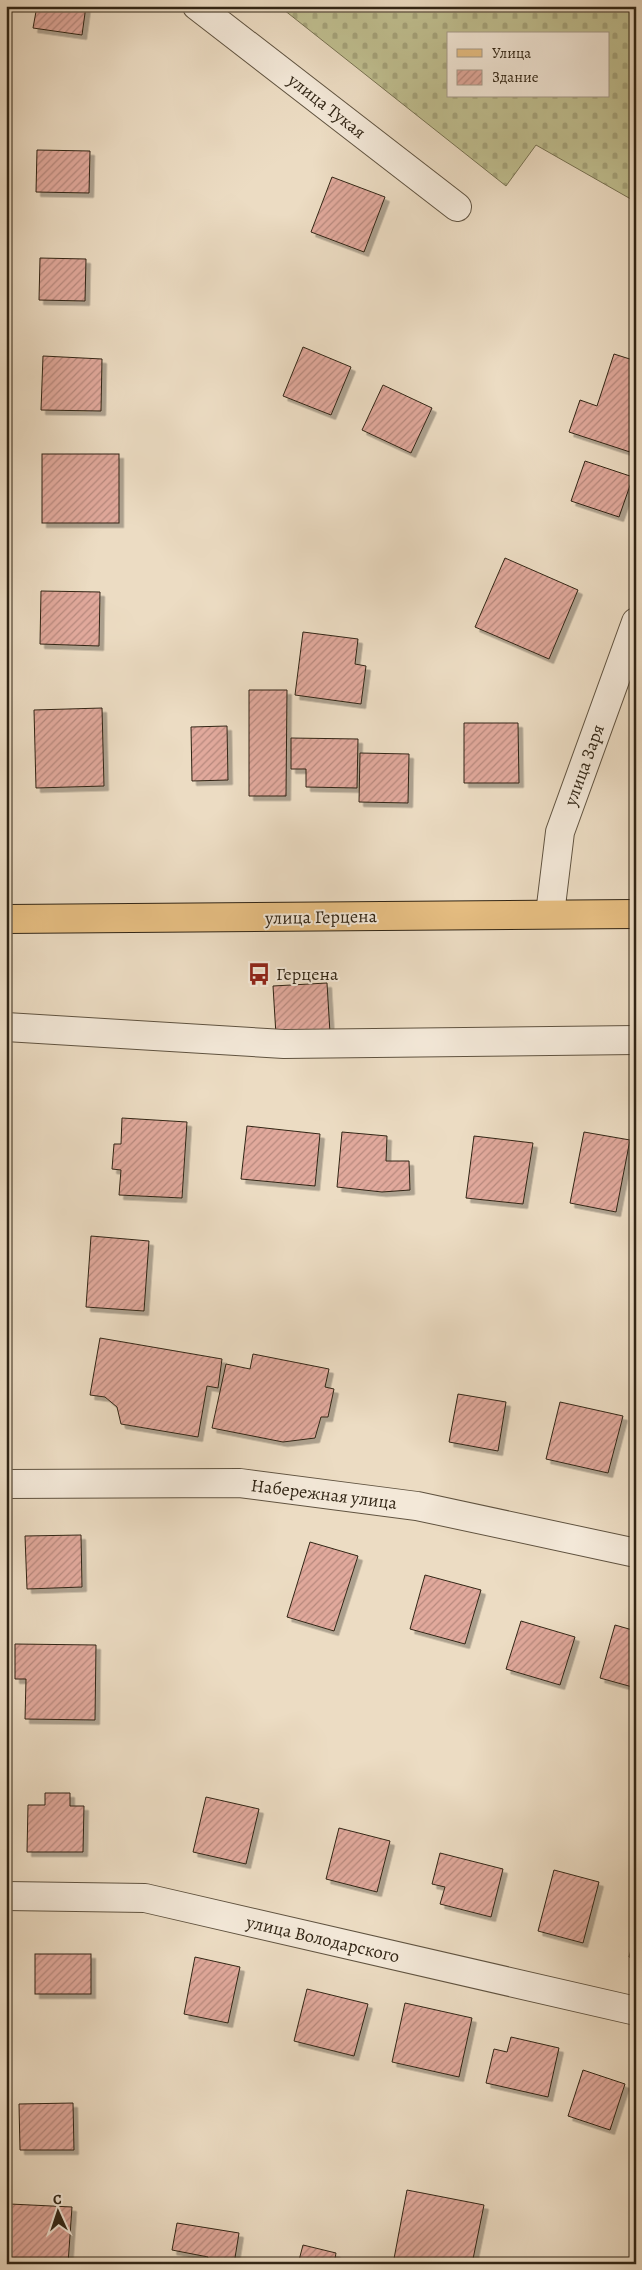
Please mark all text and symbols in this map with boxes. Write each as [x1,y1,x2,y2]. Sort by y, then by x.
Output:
legend [447,32,610,98]
text: Улица [492,43,531,63]
street label: улица Тукая [282,67,371,144]
text: Здание [492,67,539,87]
street label: улица Заря [558,721,610,810]
street label: улица Герцена [264,904,378,930]
bus stop icon: Герцена [246,961,272,987]
place label: Герцена [276,962,339,986]
street label: Набережная улица [250,1473,399,1515]
street label: улица Володарского [243,1909,402,1968]
north arrow [32,2188,82,2238]
text: С [53,2190,63,2209]

